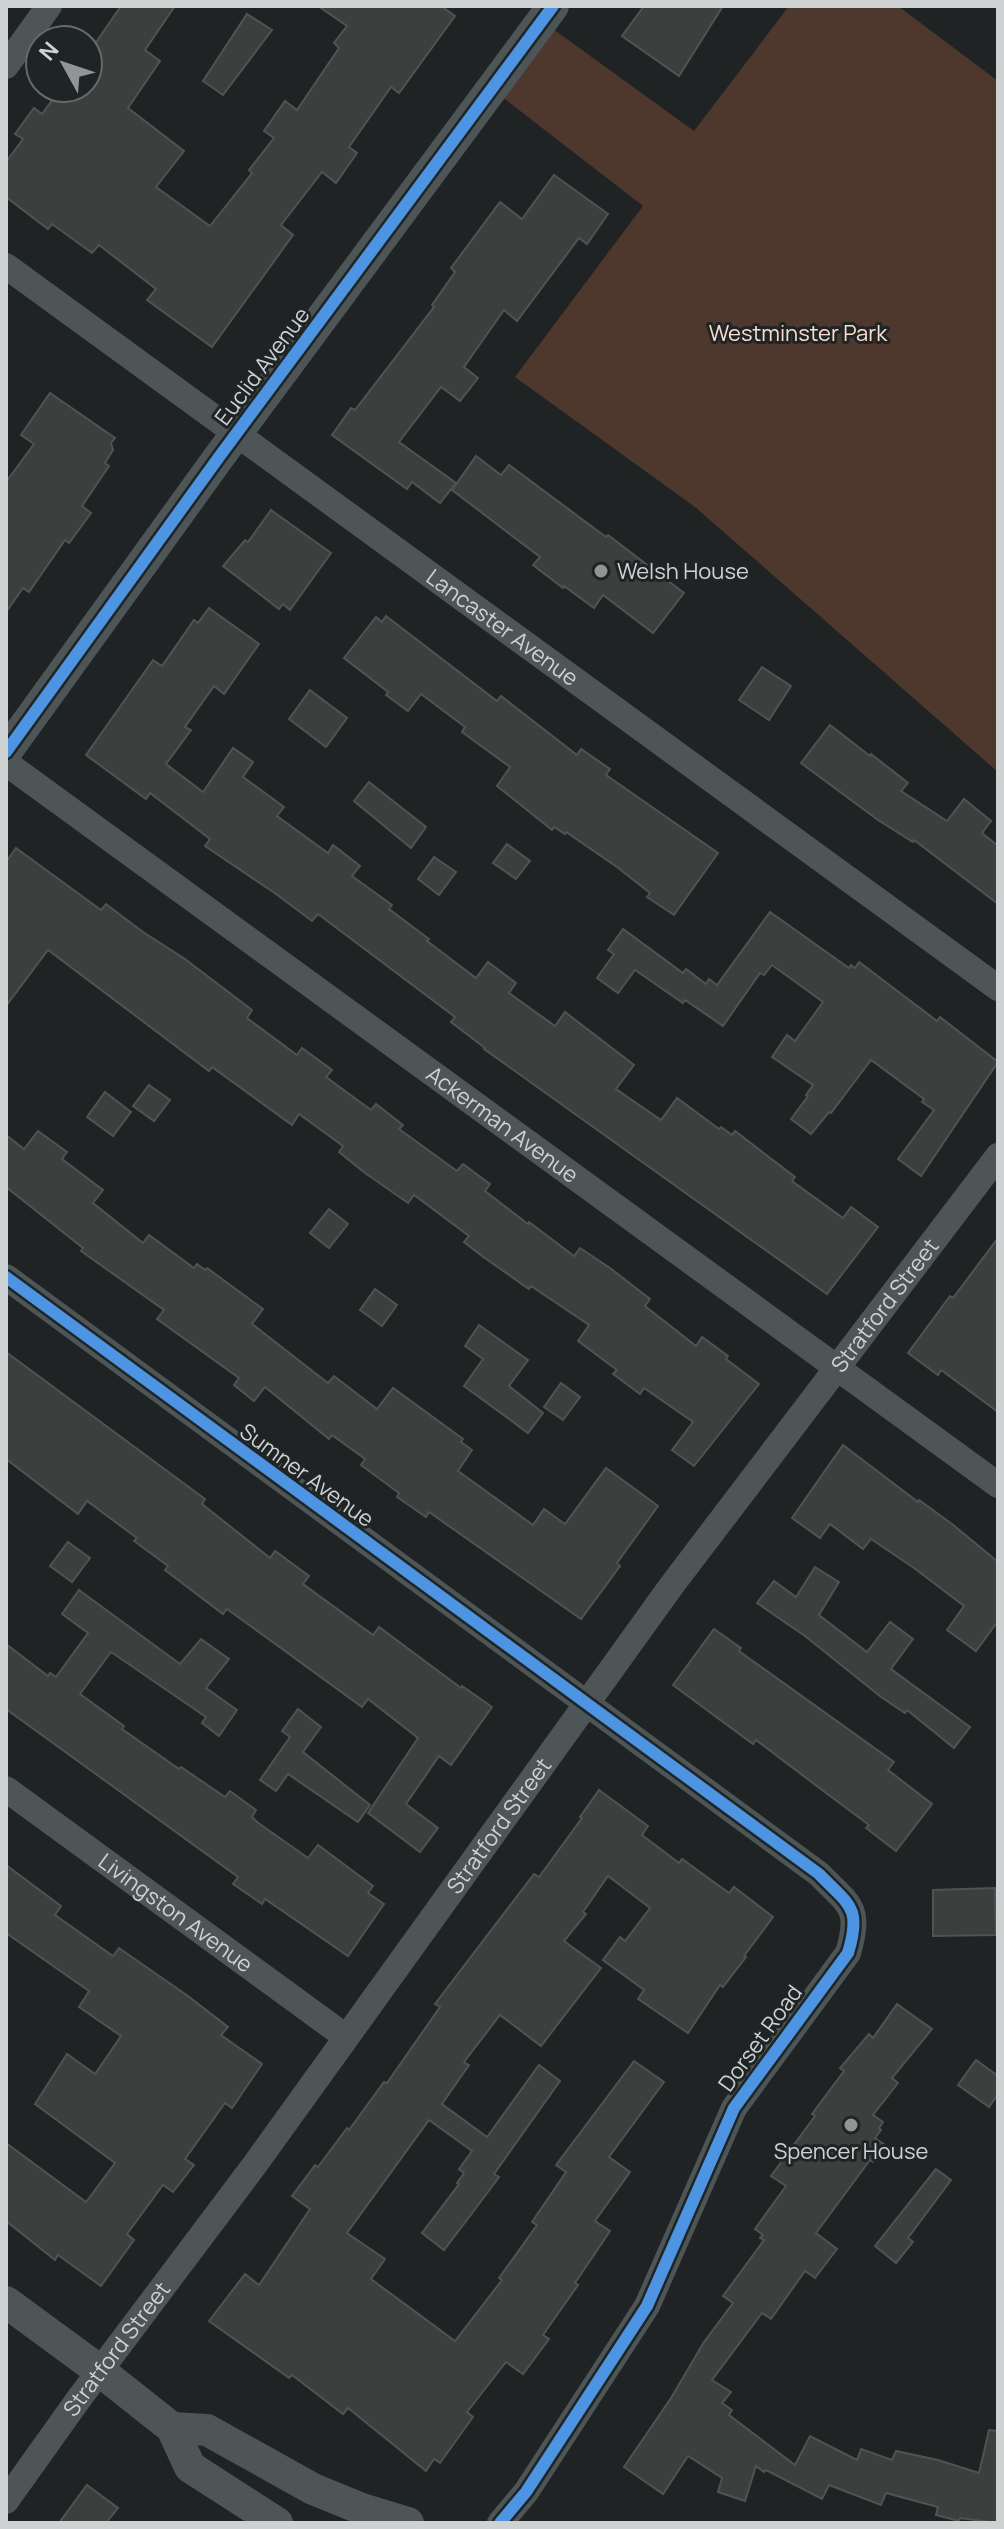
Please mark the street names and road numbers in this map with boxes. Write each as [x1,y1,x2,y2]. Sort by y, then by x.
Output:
street label: Euclid Avenue [208,301,316,431]
street label: Lancaster Avenue [420,562,585,693]
street label: Ackerman Avenue [420,1059,585,1190]
street label: Stratford Street [824,1232,945,1378]
street label: Sumner Avenue [234,1416,380,1534]
street label: Stratford Street [440,1751,558,1900]
street label: Livingston Avenue [92,1846,259,1979]
street label: Dorset Road [711,1979,809,2097]
street label: Stratford Street [56,2275,177,2422]

